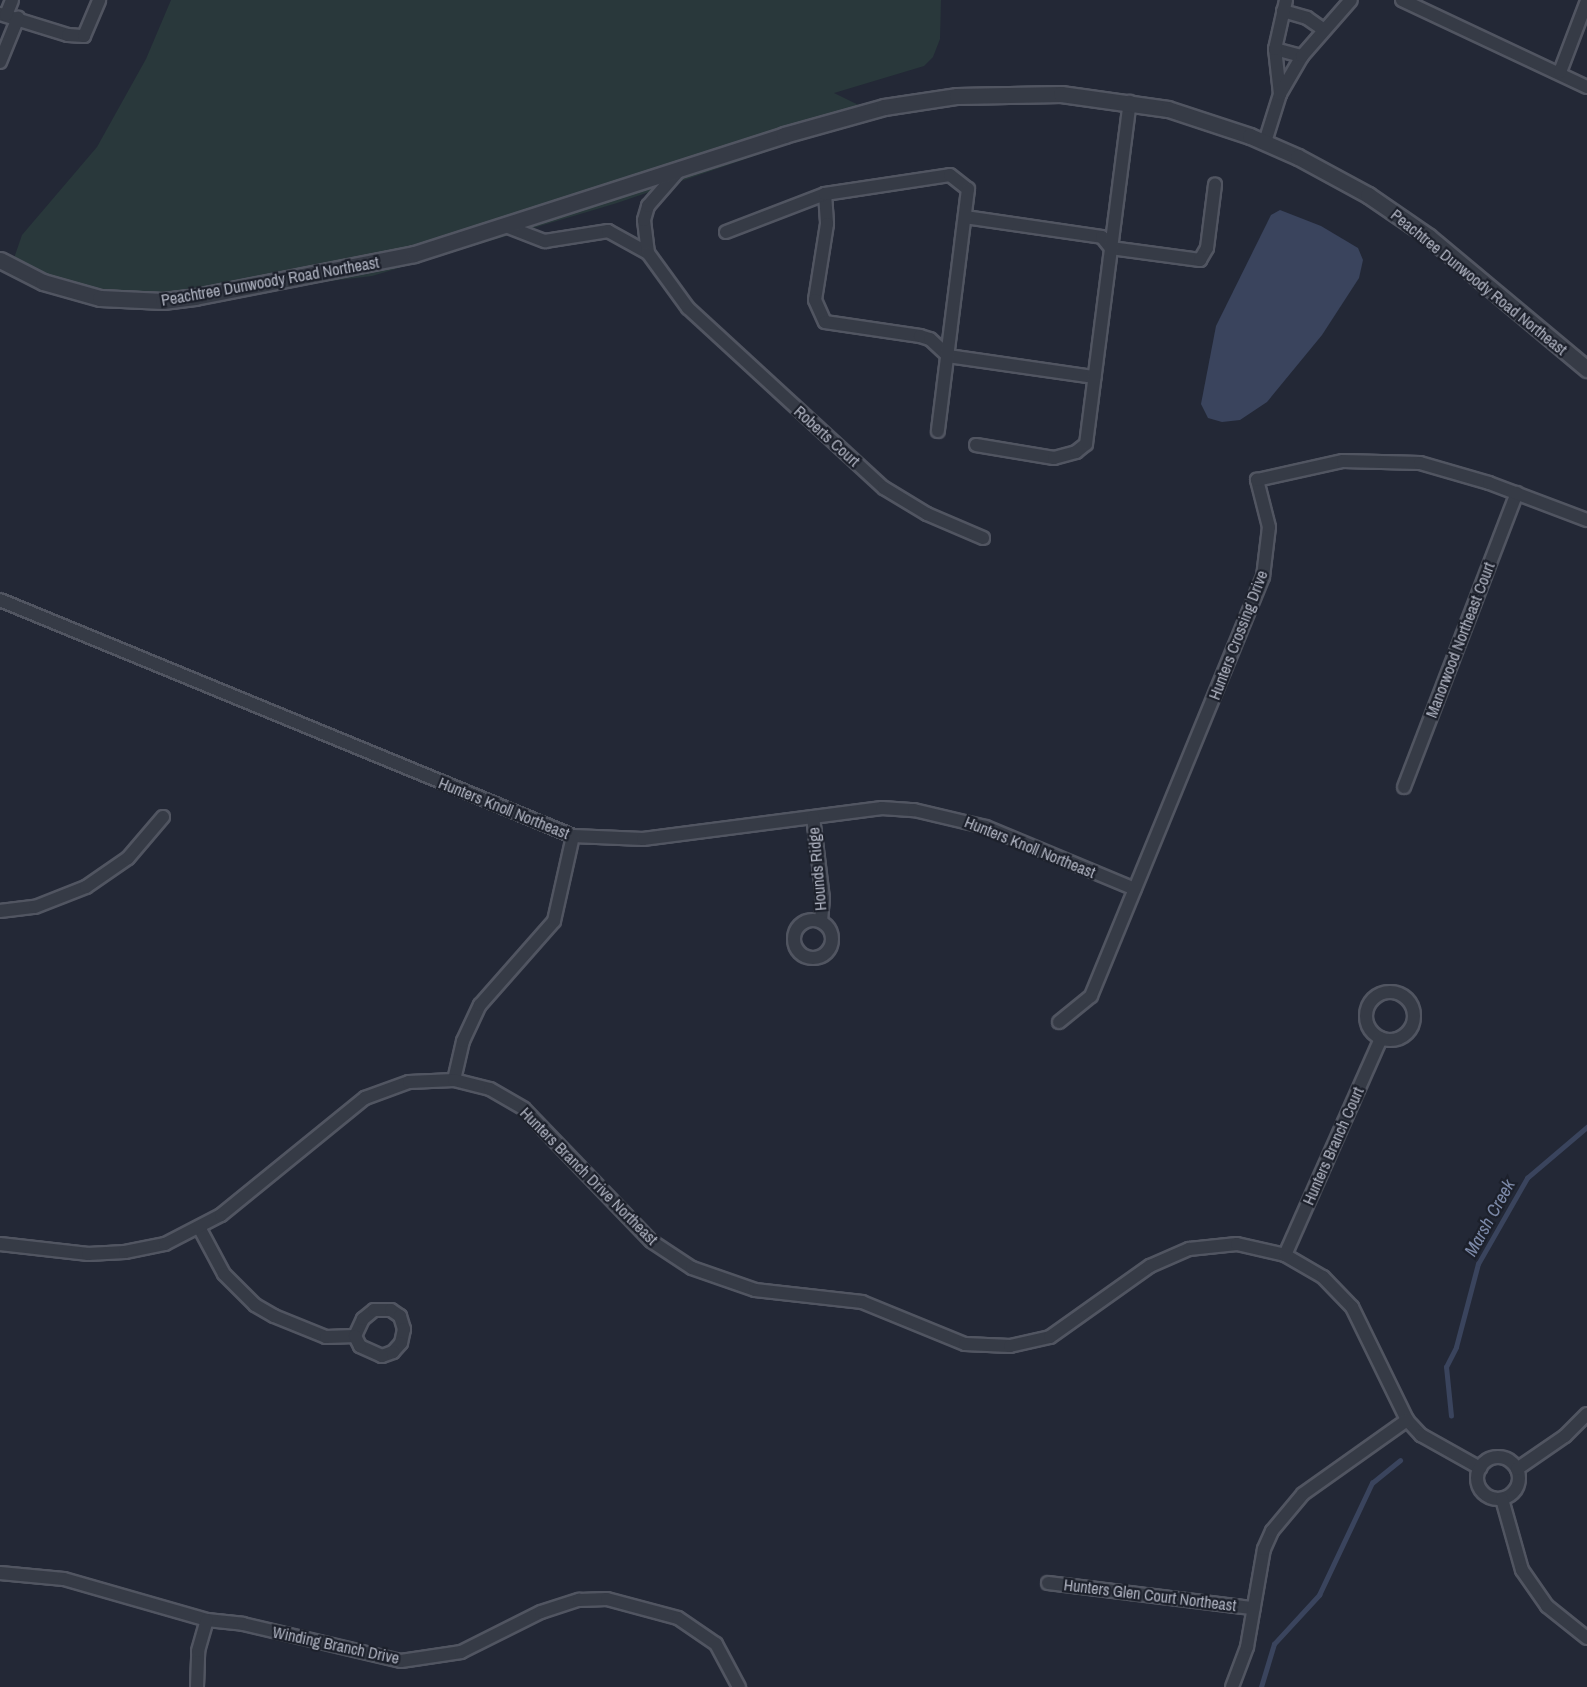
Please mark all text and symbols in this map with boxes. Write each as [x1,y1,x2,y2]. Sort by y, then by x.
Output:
street label: Peachtree Dunwoody Road Northeast [1387,205,1571,359]
street label: Peachtree Dunwoody Road Northeast [160,252,380,310]
street label: Roberts Court [790,402,864,470]
street label: Manorwood Northeast Court [1422,560,1498,720]
street label: Hunters Crossing Drive [1204,568,1272,702]
street label: Hunters Knoll Northeast [436,773,572,843]
street label: Hunters Knoll Northeast [962,812,1098,882]
street label: Hounds Ridge [804,826,830,912]
street label: Hunters Branch Court [1298,1084,1368,1208]
street label: Hunters Branch Drive Northeast [516,1103,662,1249]
water label: Marsh Creek [1460,1176,1520,1260]
street label: Hunters Glen Court Northeast [1063,1575,1237,1615]
street label: Winding Branch Drive [271,1622,401,1668]

